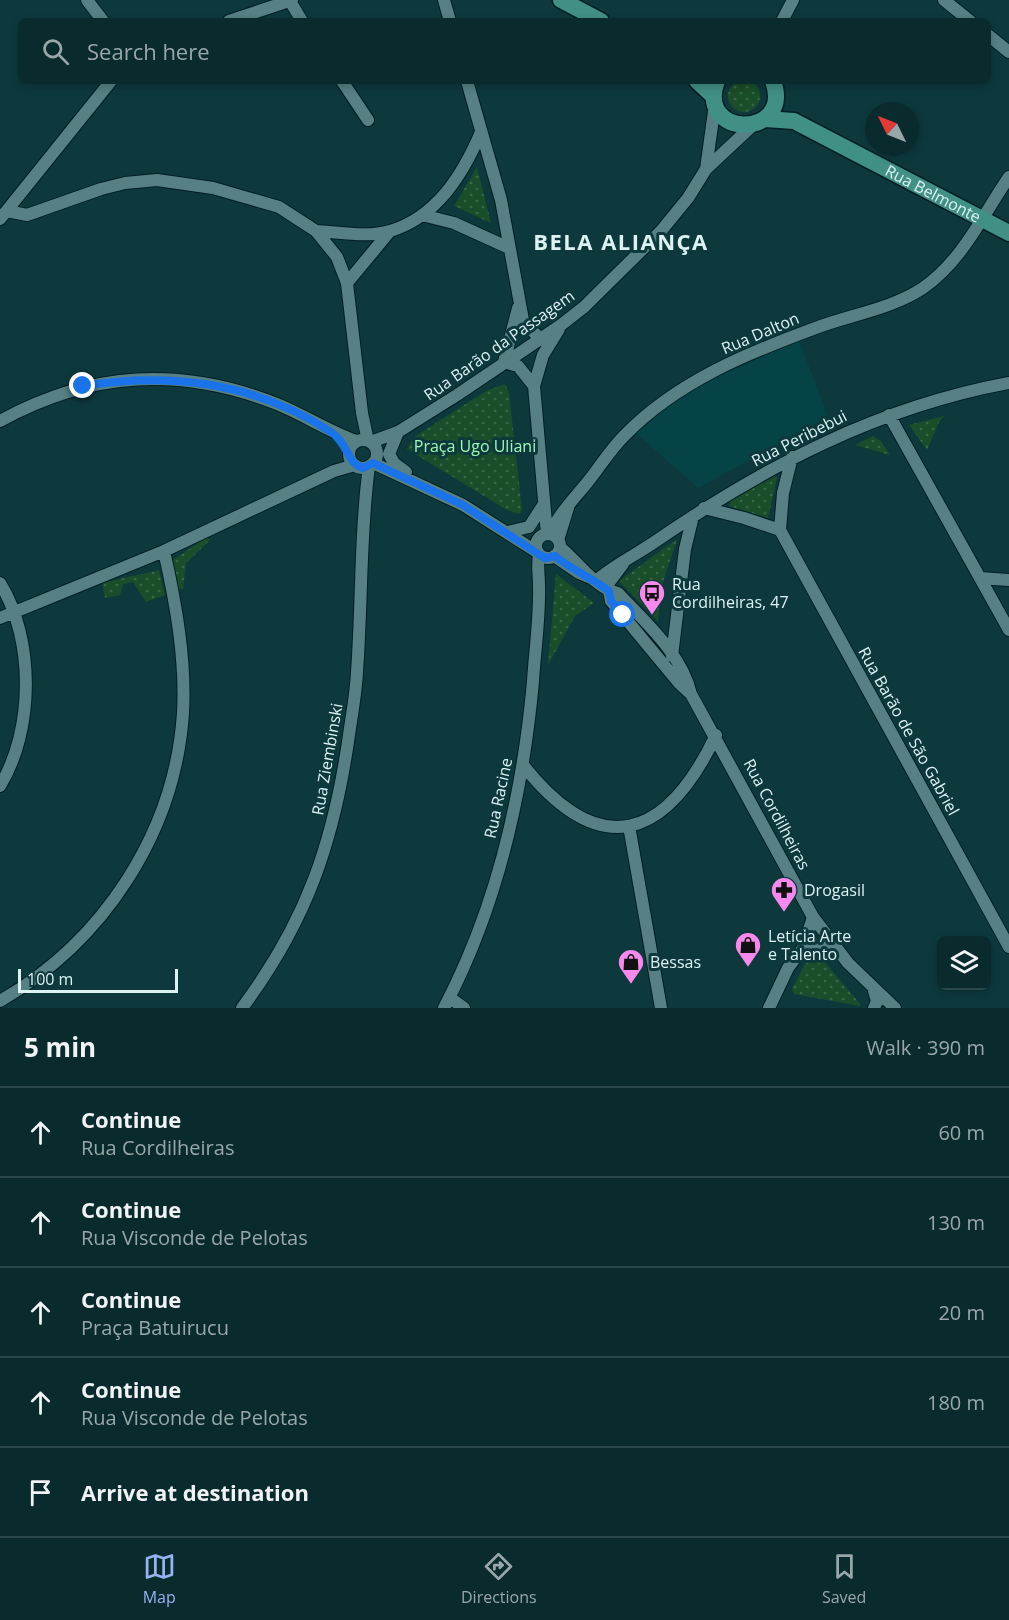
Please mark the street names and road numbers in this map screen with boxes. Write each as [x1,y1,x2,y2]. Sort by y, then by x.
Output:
street label: Rua Belmonte [882,159,985,228]
street label: Rua Barão da Passagem [419,285,579,405]
street label: Rua Dalton [718,307,802,359]
street label: Rua Peribebui [748,405,850,471]
street label: Rua Barão de São Gabriel [853,643,965,819]
street label: Rua Ziembinski [306,701,348,817]
street label: Rua Cordilheiras [738,755,816,873]
street label: Rua Racine [479,756,517,840]

